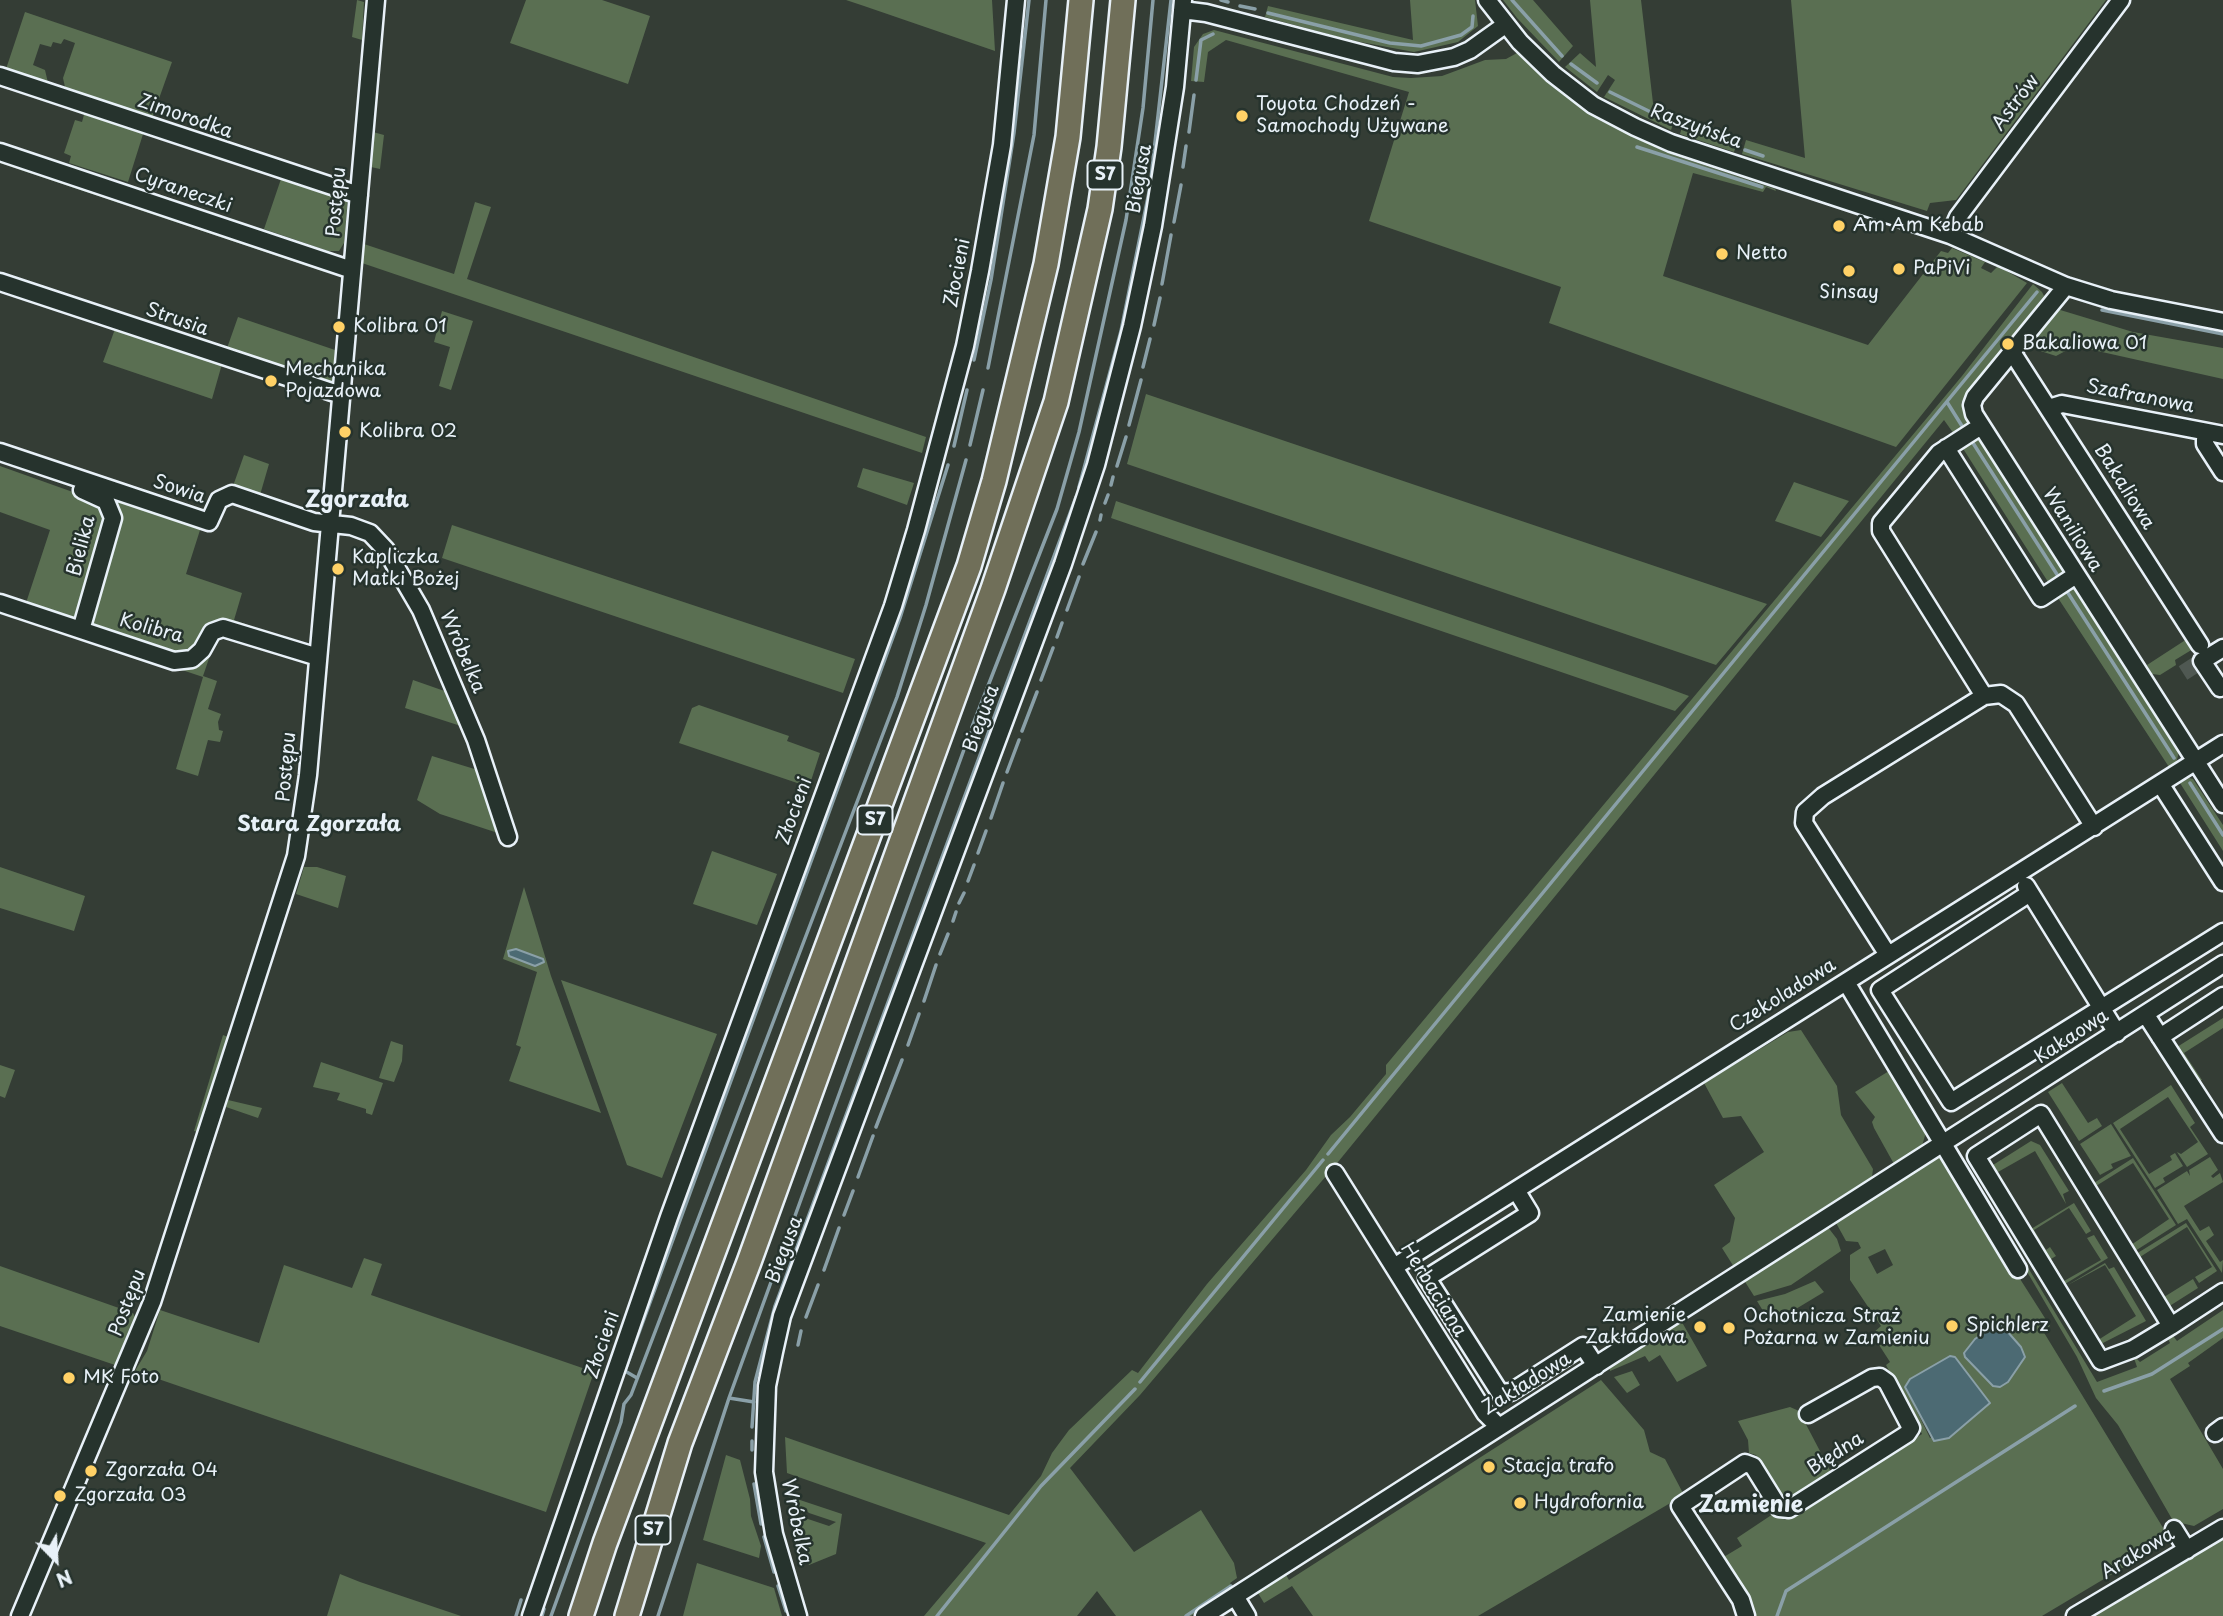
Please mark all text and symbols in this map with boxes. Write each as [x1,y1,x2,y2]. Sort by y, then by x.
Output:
street label: Astrów [1988,70,2044,136]
street label: Zimorodka [134,90,236,144]
place label: Toyota Chodzeń - Samochody Używane [1256,94,1449,138]
street label: Raszyńska [1647,100,1745,154]
marker: Toyota Chodzeń - Samochody Używane [1234,108,1250,124]
street label: Biegusa [1123,142,1157,216]
road number: S7 [1088,160,1122,190]
street label: Cyraneczki [131,164,235,218]
street label: Postępu [323,166,351,238]
place label: Am Am Kebab [1853,215,1984,237]
marker: Am Am Kebab [1831,218,1847,234]
street label: Złocieni [940,237,976,309]
place label: Netto [1736,243,1787,265]
marker: Netto [1714,246,1730,262]
place label: PaPiVi [1913,258,1970,280]
marker: PaPiVi [1891,261,1907,277]
marker: Sinsay [1841,263,1857,279]
place label: Sinsay [1819,282,1879,304]
street label: Strusia [143,299,211,341]
place label: Kolibra 01 [353,316,447,338]
marker: Kolibra 01 [331,319,347,335]
place label: Bakaliowa 01 [2022,333,2147,355]
marker: Bakaliowa 01 [2000,336,2016,352]
place label: Mechanika Pojazdowa [285,359,386,403]
marker: Mechanika Pojazdowa [263,373,279,389]
street label: Szafranowa [2084,375,2196,419]
place label: Kolibra 02 [359,421,457,443]
marker: Kolibra 02 [337,424,353,440]
street label: Bakaliowa [2089,440,2159,534]
street label: Sowia [150,471,208,509]
street label: Waniliowa [2037,484,2107,576]
district label: Zgorzała [305,487,409,515]
street label: Bielika [63,513,101,579]
place label: Kapliczka Matki Bożej [352,547,459,591]
marker: Kapliczka Matki Bożej [330,561,346,577]
street label: Wróbelka [434,607,490,697]
street label: Kolibra [117,610,185,648]
street label: Biegusa [959,682,1005,756]
street label: Postępu [273,731,301,803]
street label: Złocieni [772,774,818,848]
road number: S7 [858,806,892,834]
district label: Stara Zgorzała [237,812,401,838]
street label: Czekoladowa [1726,954,1840,1038]
street label: Kakaowa [2031,1005,2113,1069]
street label: Biegusa [762,1213,808,1287]
street label: Herbaciana [1395,1239,1471,1341]
street label: Postępu [105,1266,151,1340]
place label: Zamienie Zakładowa [1585,1305,1686,1349]
place label: Ochotnicza Straż Pożarna w Zamieniu [1743,1306,1930,1350]
street label: Złocieni [581,1308,625,1382]
place label: Spichlerz [1966,1315,2048,1337]
marker: Spichlerz [1944,1318,1960,1334]
marker: Zamienie Zakładowa [1692,1319,1708,1335]
marker: Ochotnicza Straż Pożarna w Zamieniu [1721,1320,1737,1336]
street label: Zakładowa [1478,1348,1576,1420]
place label: MK Foto [83,1367,159,1389]
marker: MK Foto [61,1370,77,1386]
street label: Błędna [1804,1428,1868,1480]
place label: Stacja trafo [1503,1456,1614,1478]
marker: Stacja trafo [1481,1459,1497,1475]
place label: Zgorzała 04 [105,1460,218,1482]
marker: Zgorzała 04 [83,1463,99,1479]
street label: Wróbelka [776,1477,816,1567]
place label: Zgorzała 03 [74,1485,186,1507]
marker: Zgorzała 03 [52,1488,68,1504]
place label: Hydrofornia [1534,1492,1644,1514]
district label: Zamienie [1699,1492,1803,1520]
marker: Hydrofornia [1512,1495,1528,1511]
road number: S7 [636,1516,670,1545]
street label: Arakowa [2097,1523,2179,1585]
north arrow [21,1525,91,1595]
text: N [52,1563,77,1595]

